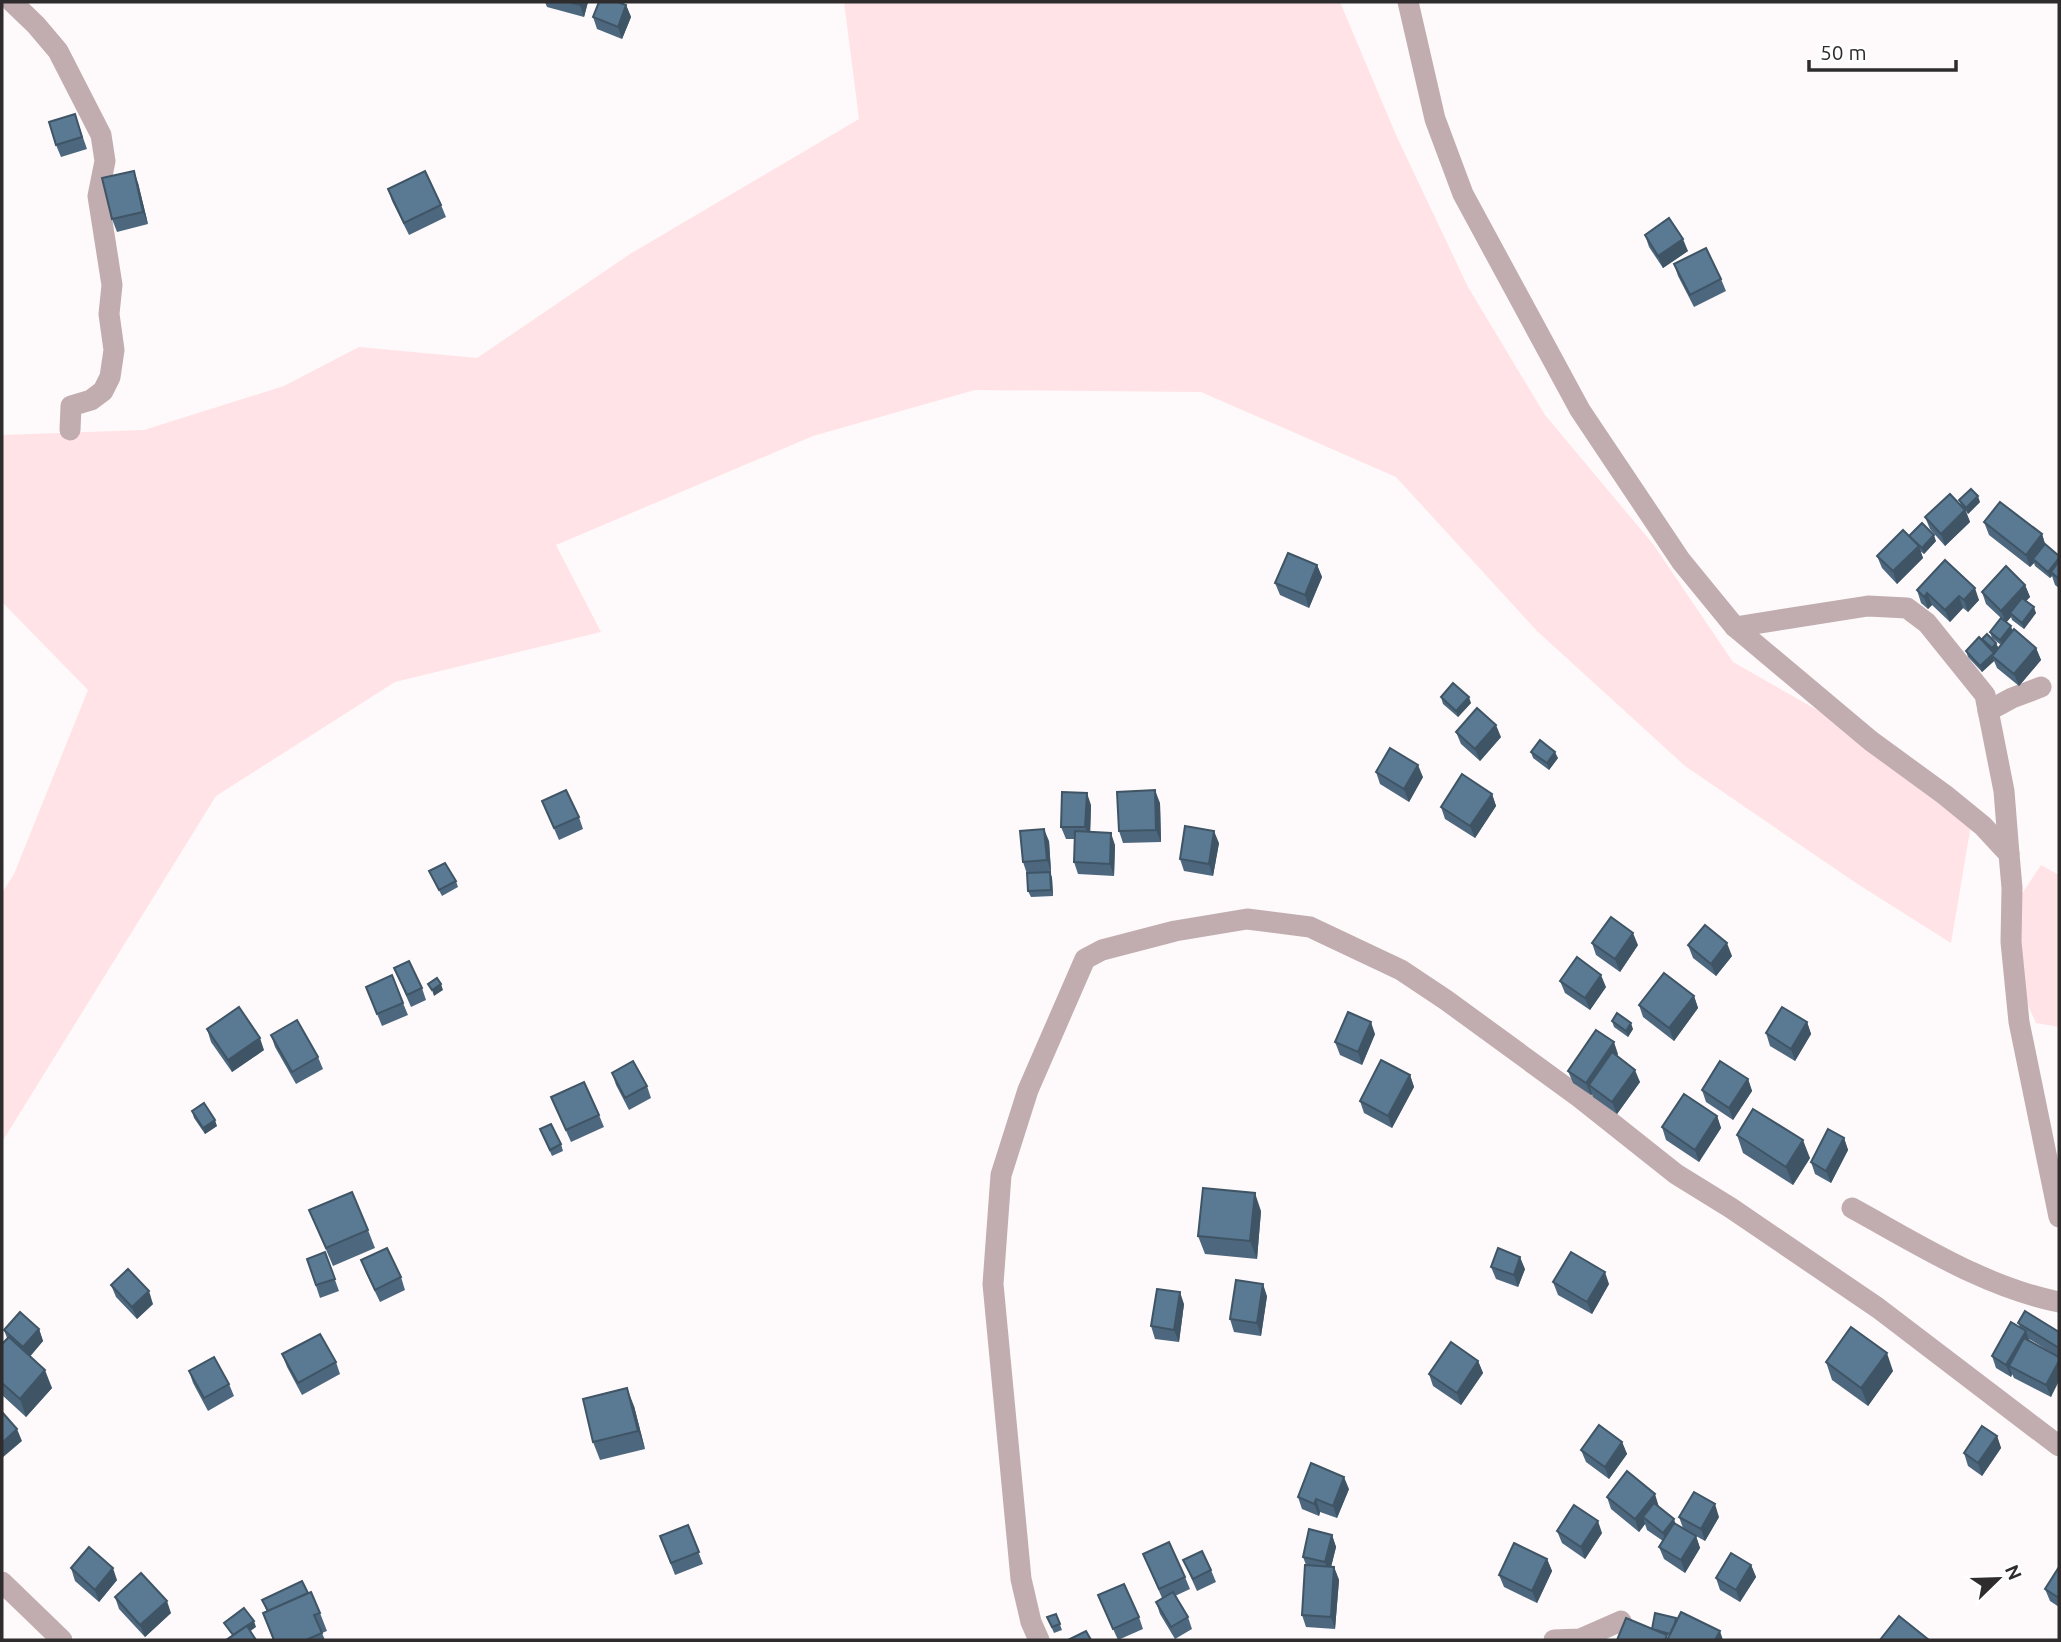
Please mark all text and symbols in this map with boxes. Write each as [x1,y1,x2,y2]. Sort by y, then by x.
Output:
scale bar [1809,28,1956,72]
text: 50 m [1820,40,1867,64]
north arrow [1963,1544,2033,1614]
text: N [2001,1562,2027,1583]

